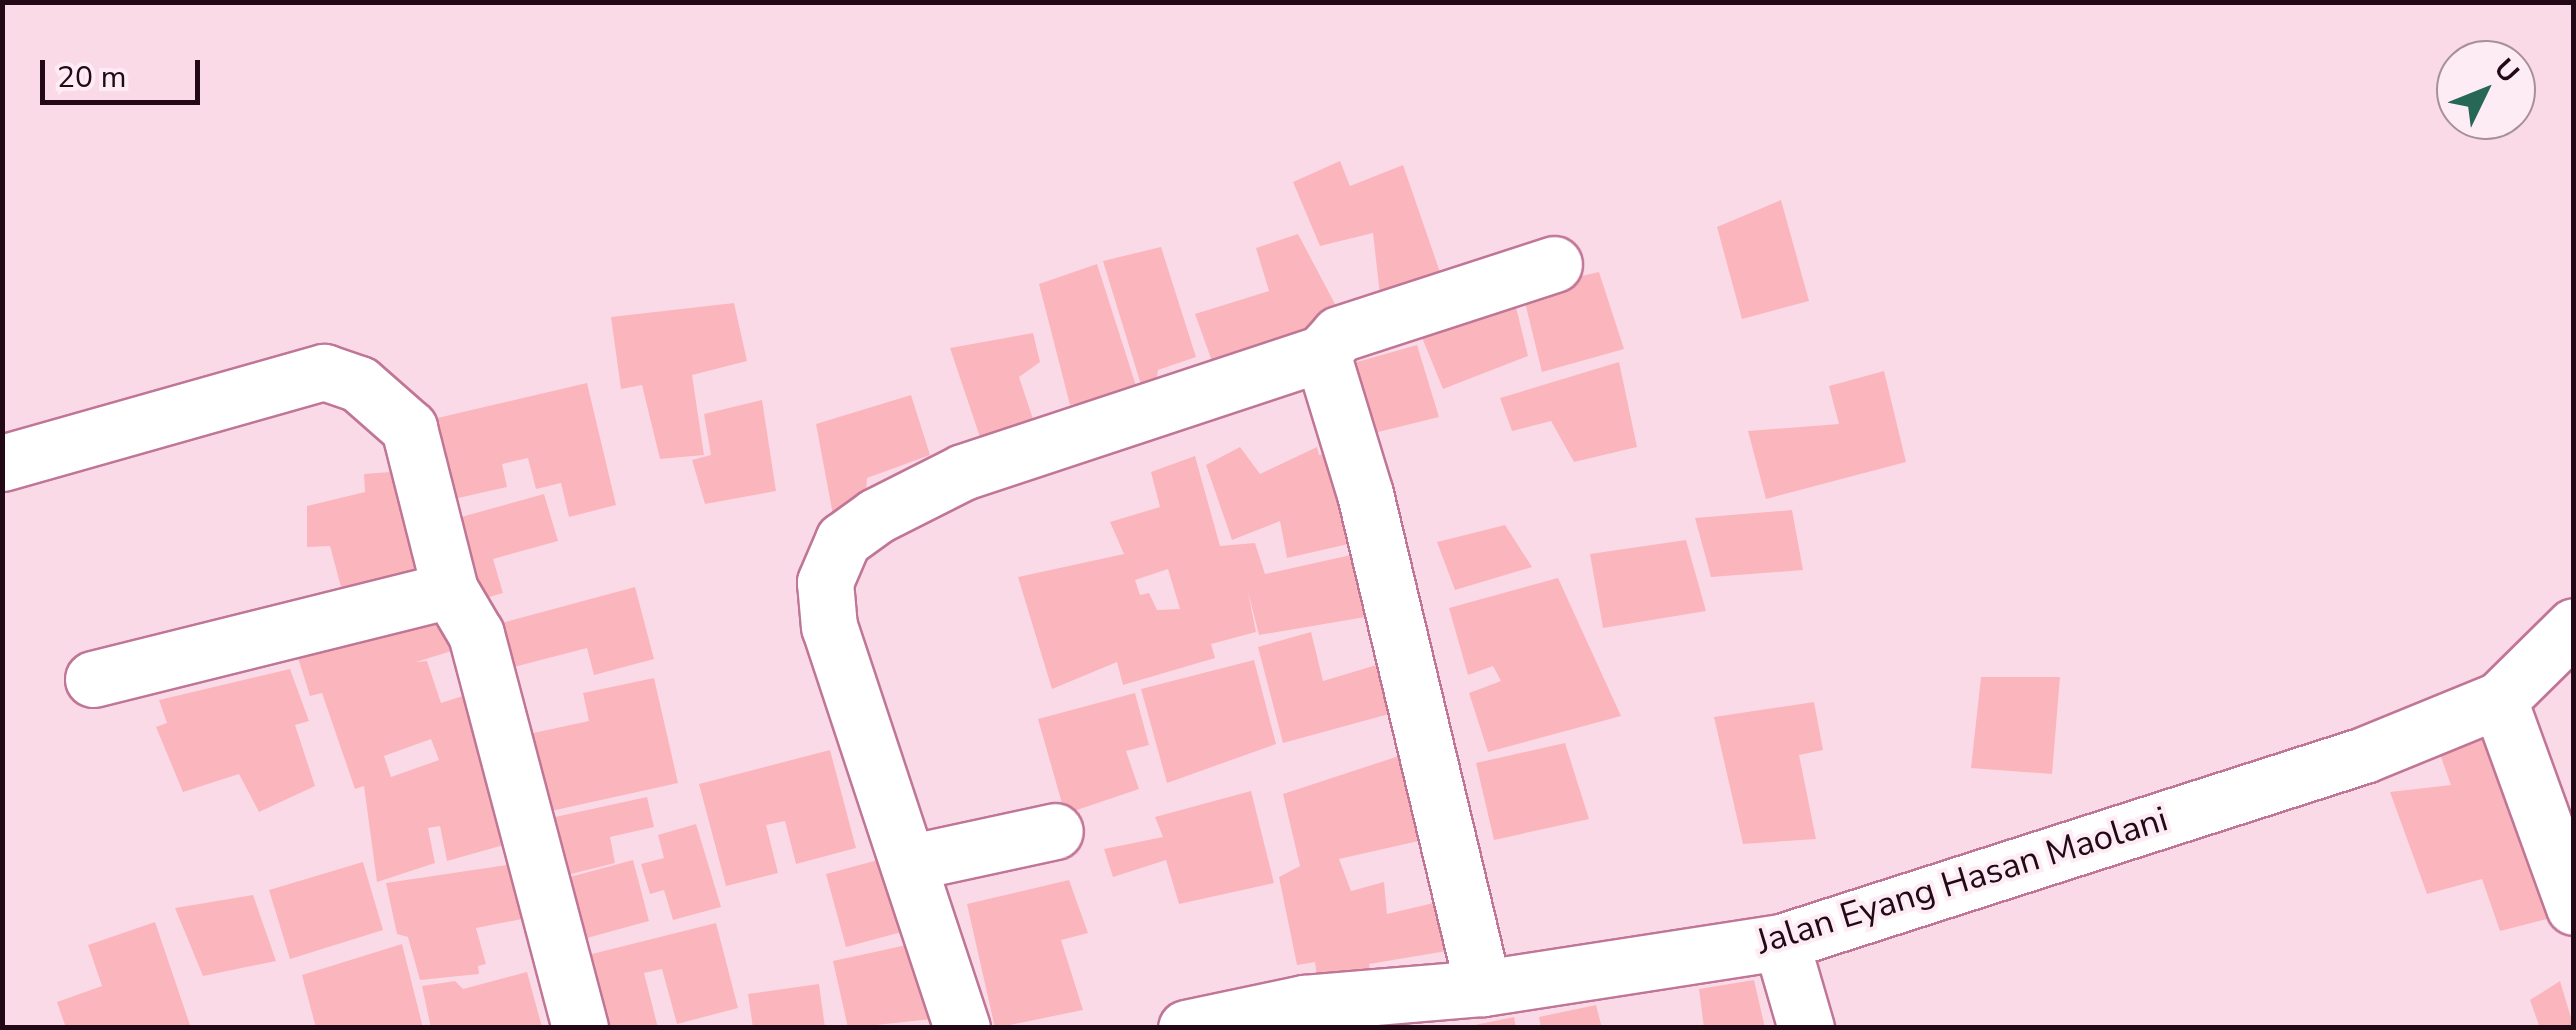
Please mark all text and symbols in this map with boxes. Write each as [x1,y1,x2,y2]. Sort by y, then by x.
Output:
scale bar [45,40,205,102]
north arrow [2436,40,2536,140]
text: U [2486,50,2527,91]
text: 20 m [57,57,126,98]
street label: Jalan Eyang Hasan Maolani [1751,798,2173,964]

